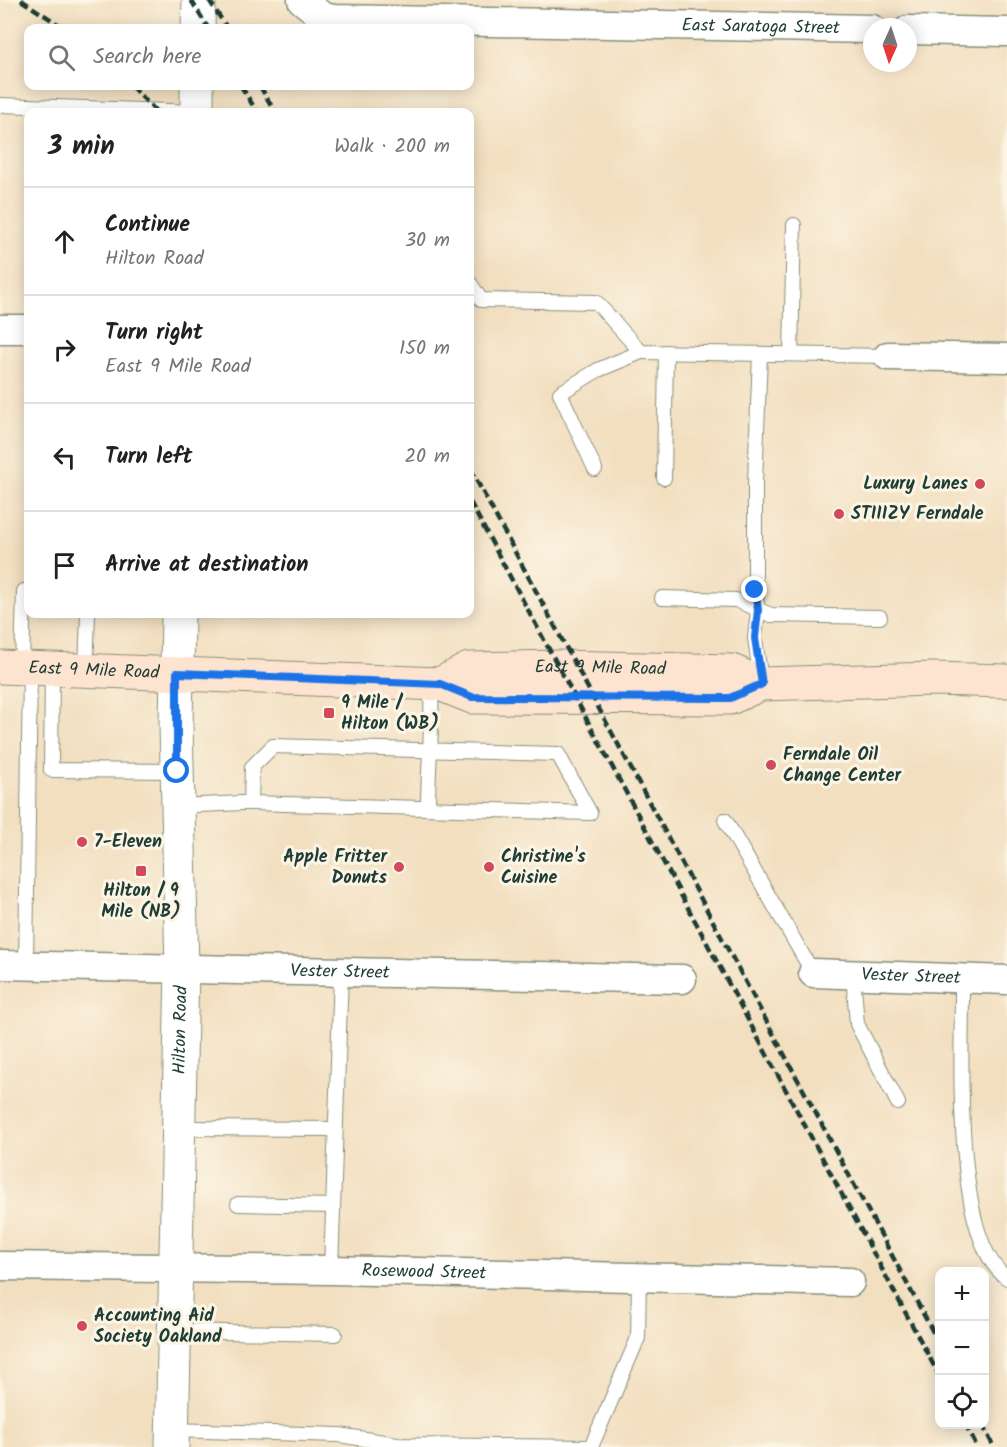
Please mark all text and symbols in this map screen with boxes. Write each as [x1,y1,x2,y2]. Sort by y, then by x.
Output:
street label: East Saratoga Street [681,11,841,43]
north arrow [863,18,917,72]
search box [24,24,474,90]
text: Search here [93,40,201,75]
icon: search [45,41,78,74]
text: 3 min [48,126,115,168]
text: Walk · 200 m [334,131,450,163]
text: Continue [105,208,190,243]
icon: ahead [48,225,81,258]
text: 30 m [405,225,450,257]
text: Hilton Road [105,243,204,275]
text: Turn right [105,316,203,351]
icon: right [48,333,81,366]
text: 150 m [399,333,450,365]
text: East 9 Mile Road [105,351,251,383]
text: Turn left [105,440,192,475]
icon: left [48,441,81,474]
text: 20 m [404,441,450,473]
place label: Luxury Lanes [863,470,969,499]
marker: Luxury Lanes [973,477,987,491]
place label: STIIIZY Ferndale [851,500,984,529]
marker: STIIIZY Ferndale [832,507,846,521]
text: Arrive at destination [105,548,308,583]
icon: arrive [48,549,81,582]
route end [741,576,767,602]
street label: East 9 Mile Road [534,652,667,684]
street label: East 9 Mile Road [28,654,161,688]
place label: 9 Mile / Hilton (WB) [341,689,439,739]
marker: 9 Mile / Hilton (WB) [322,706,336,720]
place label: Ferndale Oil Change Center [783,741,903,791]
route start [163,757,189,783]
marker: Ferndale Oil Change Center [764,758,778,772]
place label: 7-Eleven [94,828,162,857]
marker: 7-Eleven [75,835,89,849]
place label: Apple Fritter Donuts [283,843,388,893]
place label: Christine's Cuisine [501,843,586,893]
marker: Apple Fritter Donuts [392,860,406,874]
marker: Christine's Cuisine [482,860,496,874]
marker: Hilton / 9 Mile (NB) [134,864,148,878]
place label: Hilton / 9 Mile (NB) [101,877,181,927]
street label: Vester Street [290,956,391,988]
street label: Vester Street [861,960,962,993]
street label: Hilton Road [165,984,196,1075]
street label: Rosewood Street [361,1256,488,1288]
map controls [935,1267,989,1429]
button: + [935,1267,989,1321]
place label: Accounting Aid Society Oakland [94,1302,222,1352]
marker: Accounting Aid Society Oakland [75,1319,89,1333]
button: − [935,1321,989,1375]
button: locate [935,1375,989,1429]

